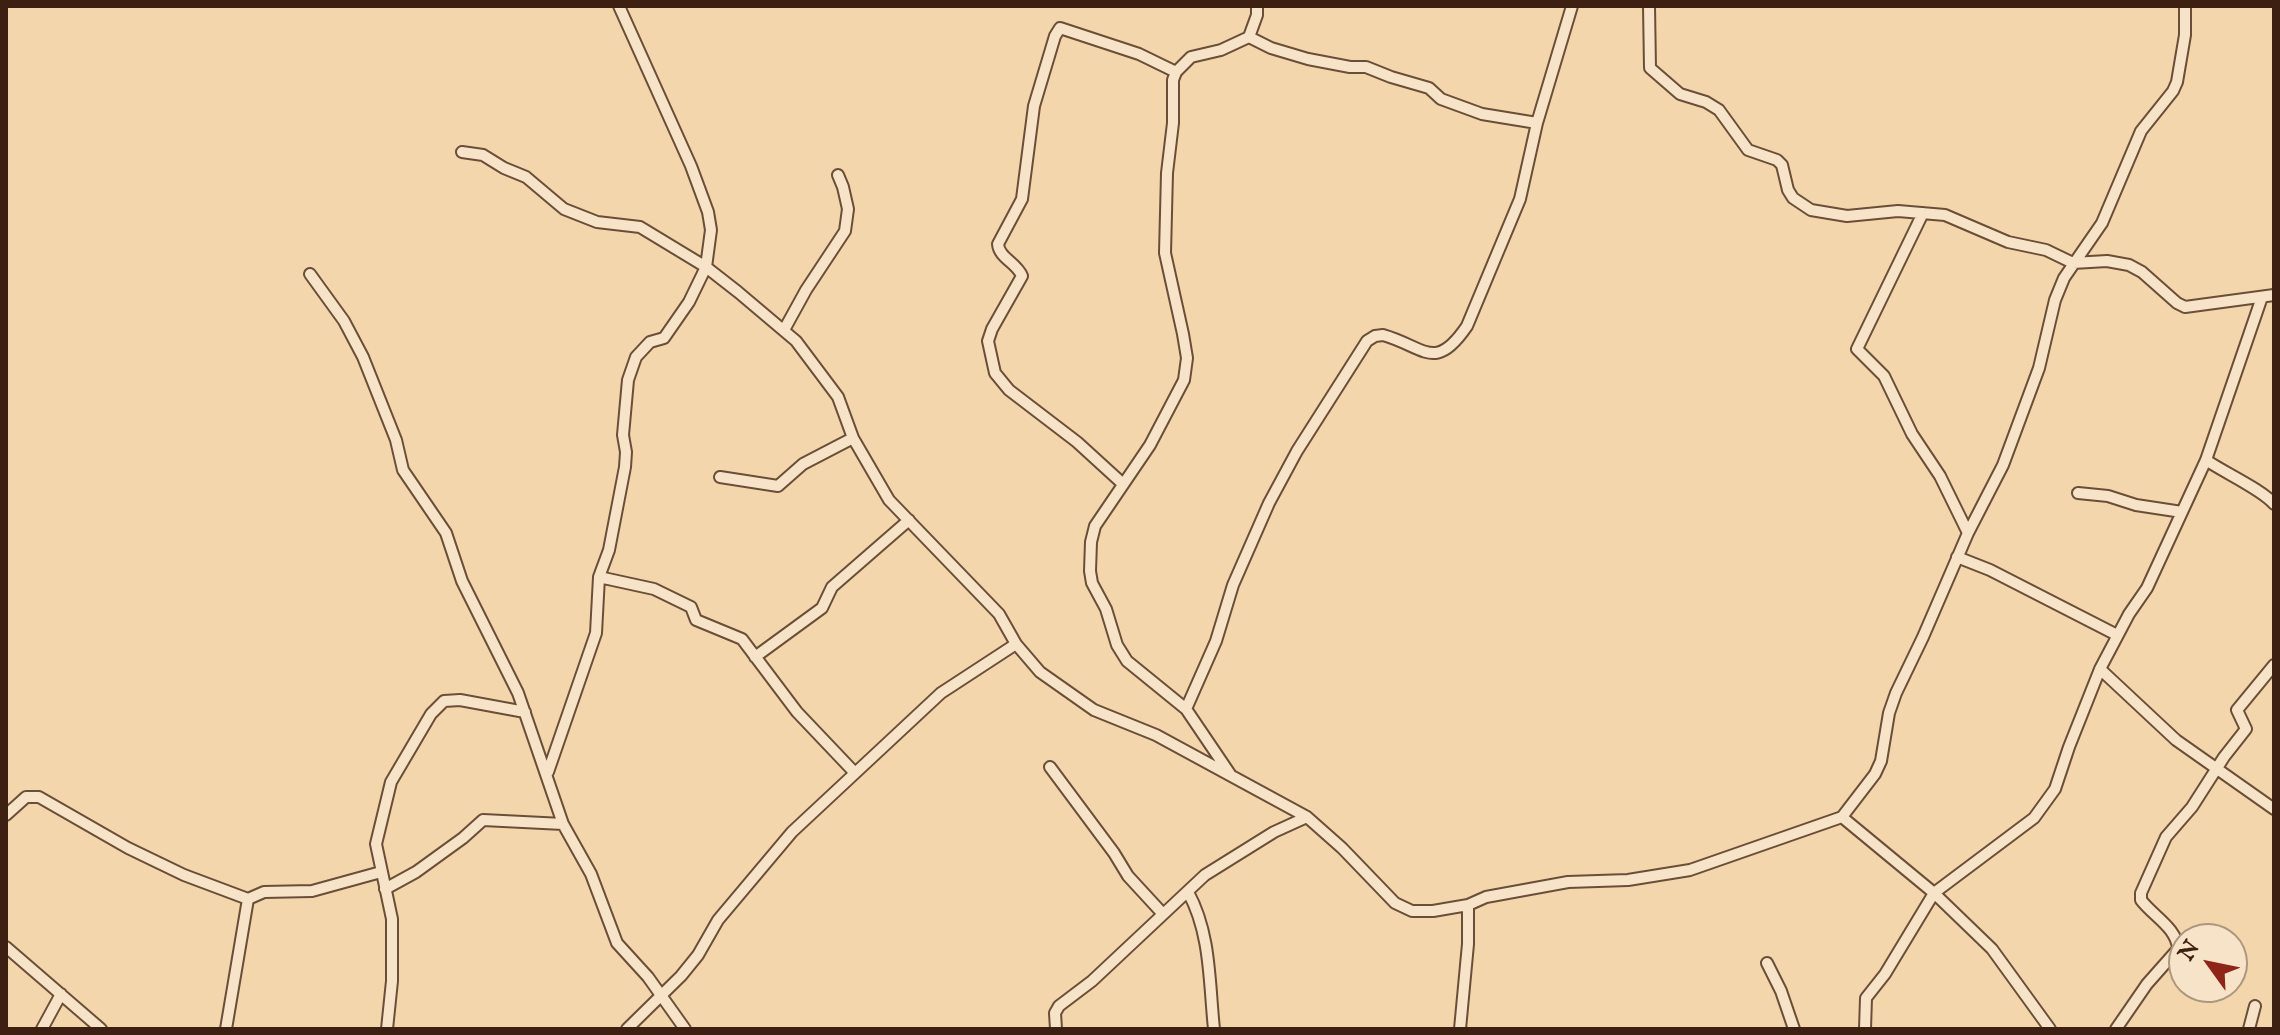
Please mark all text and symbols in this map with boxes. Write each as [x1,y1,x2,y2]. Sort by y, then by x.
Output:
north arrow [2168,923,2248,1003]
text: N [2173,935,2206,967]

